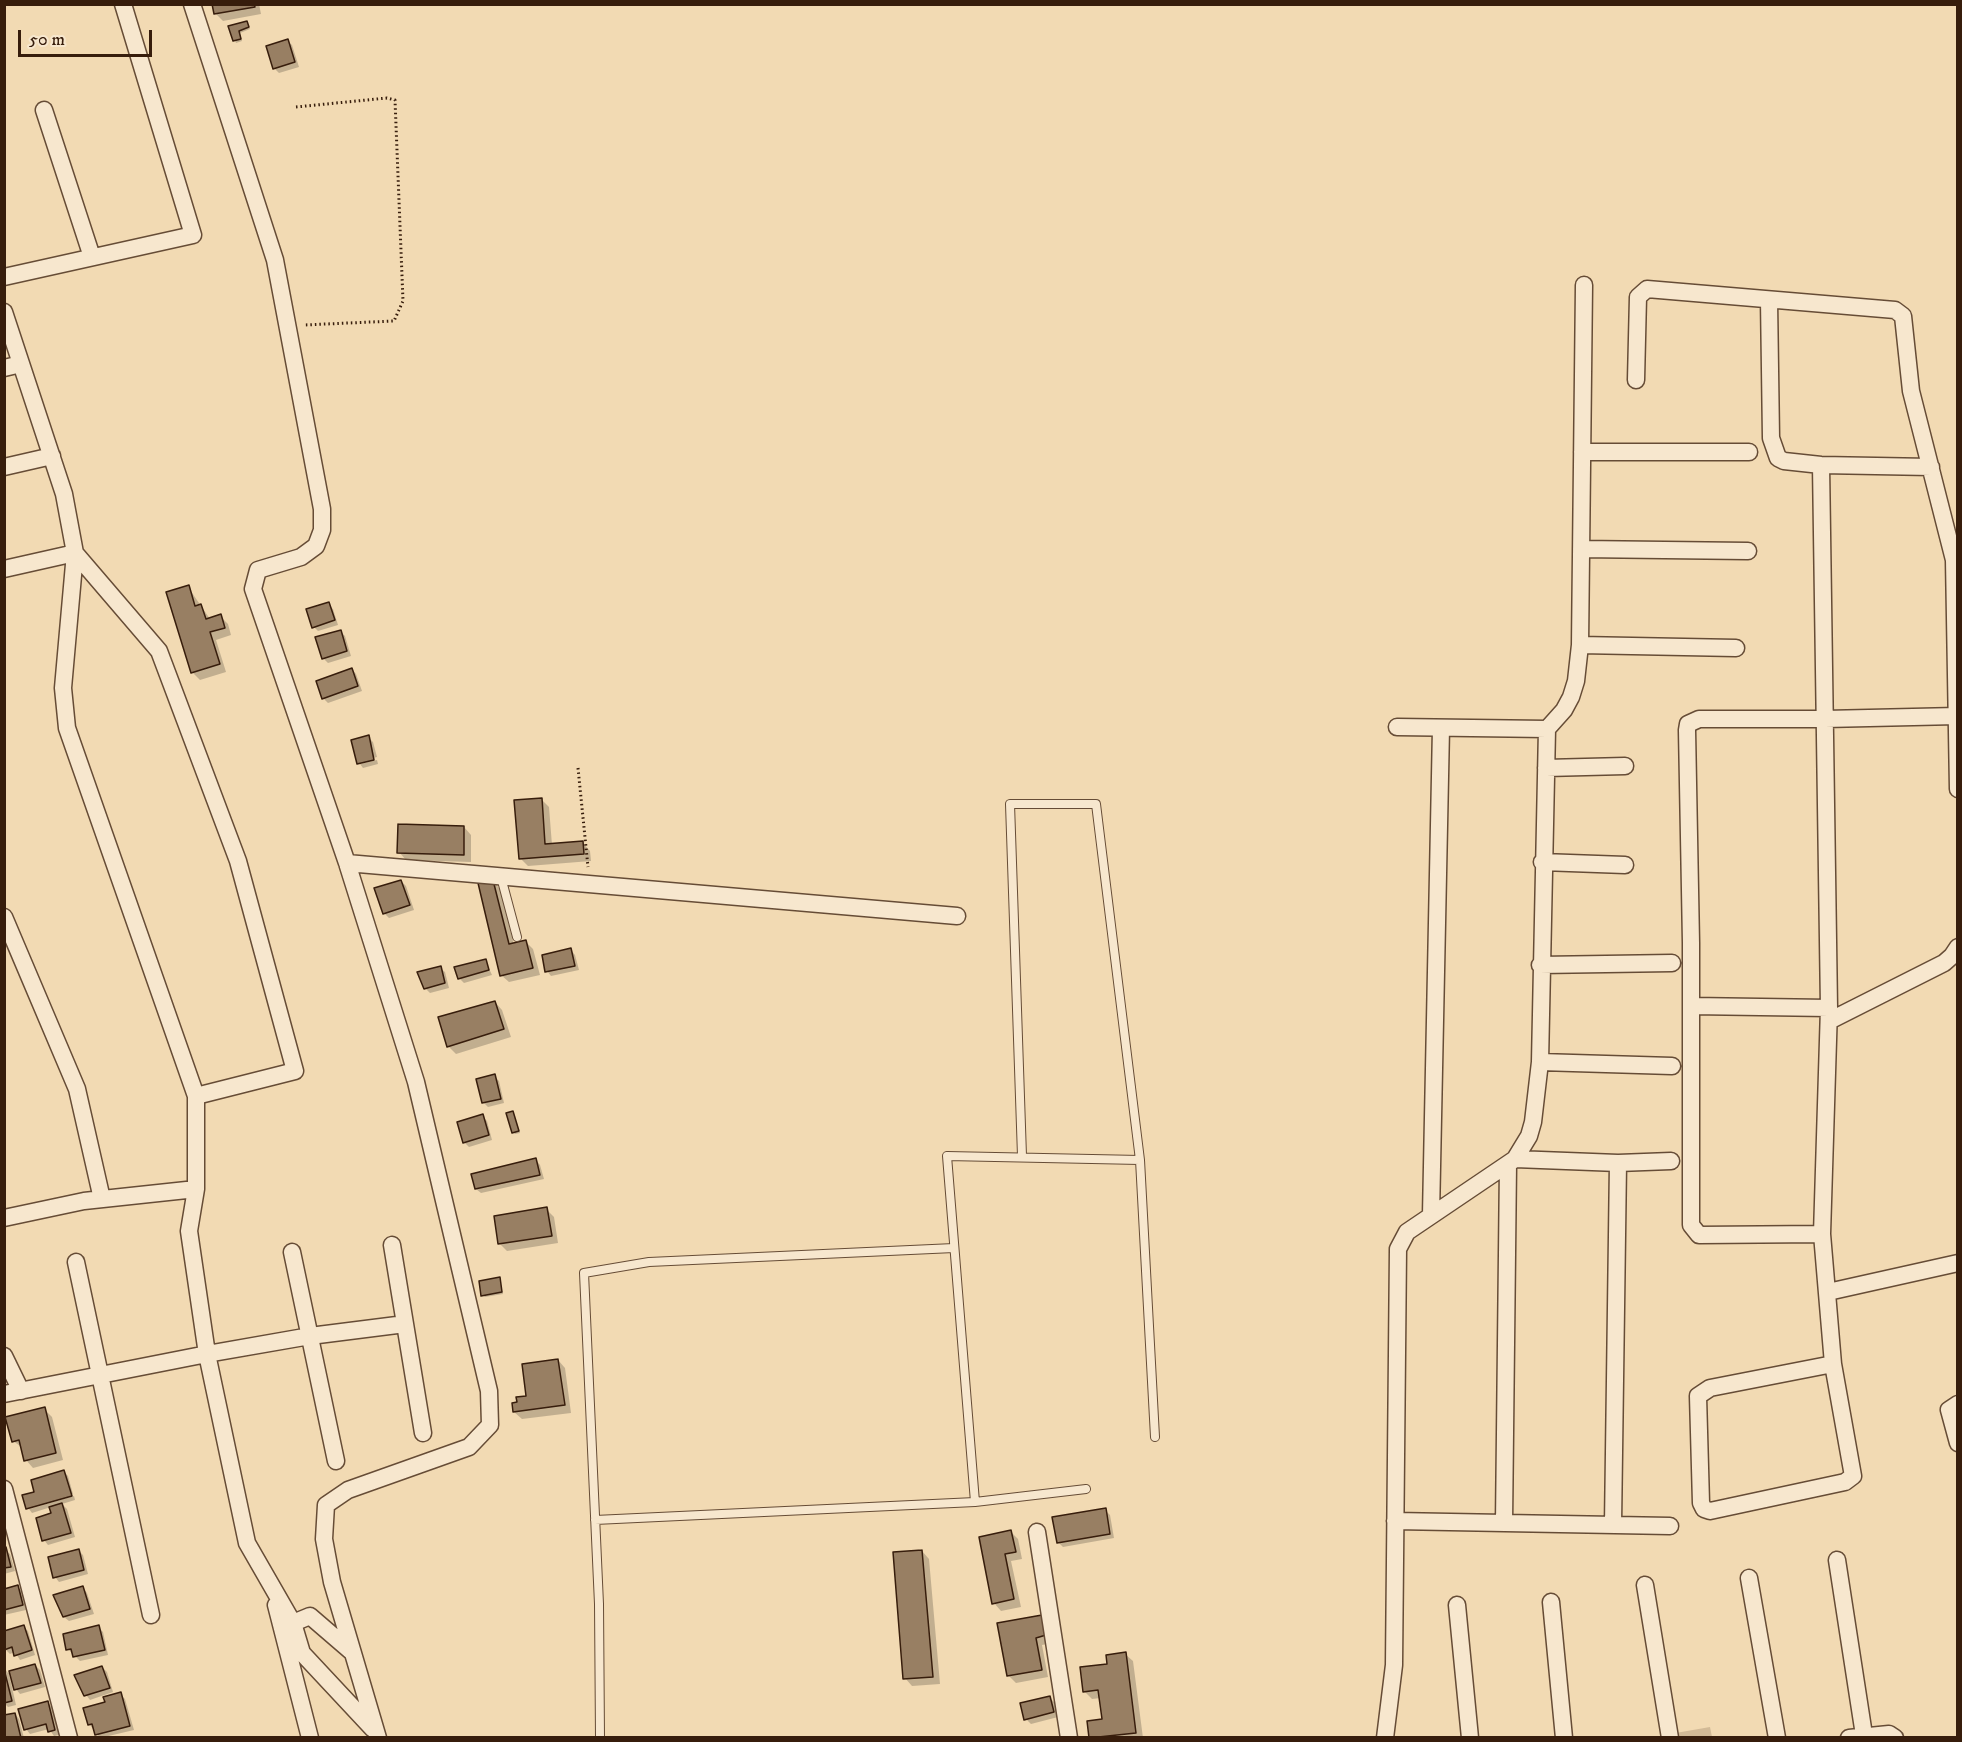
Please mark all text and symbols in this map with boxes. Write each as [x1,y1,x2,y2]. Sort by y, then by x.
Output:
scale bar [21,18,154,56]
text: 50 m [29,29,65,51]

